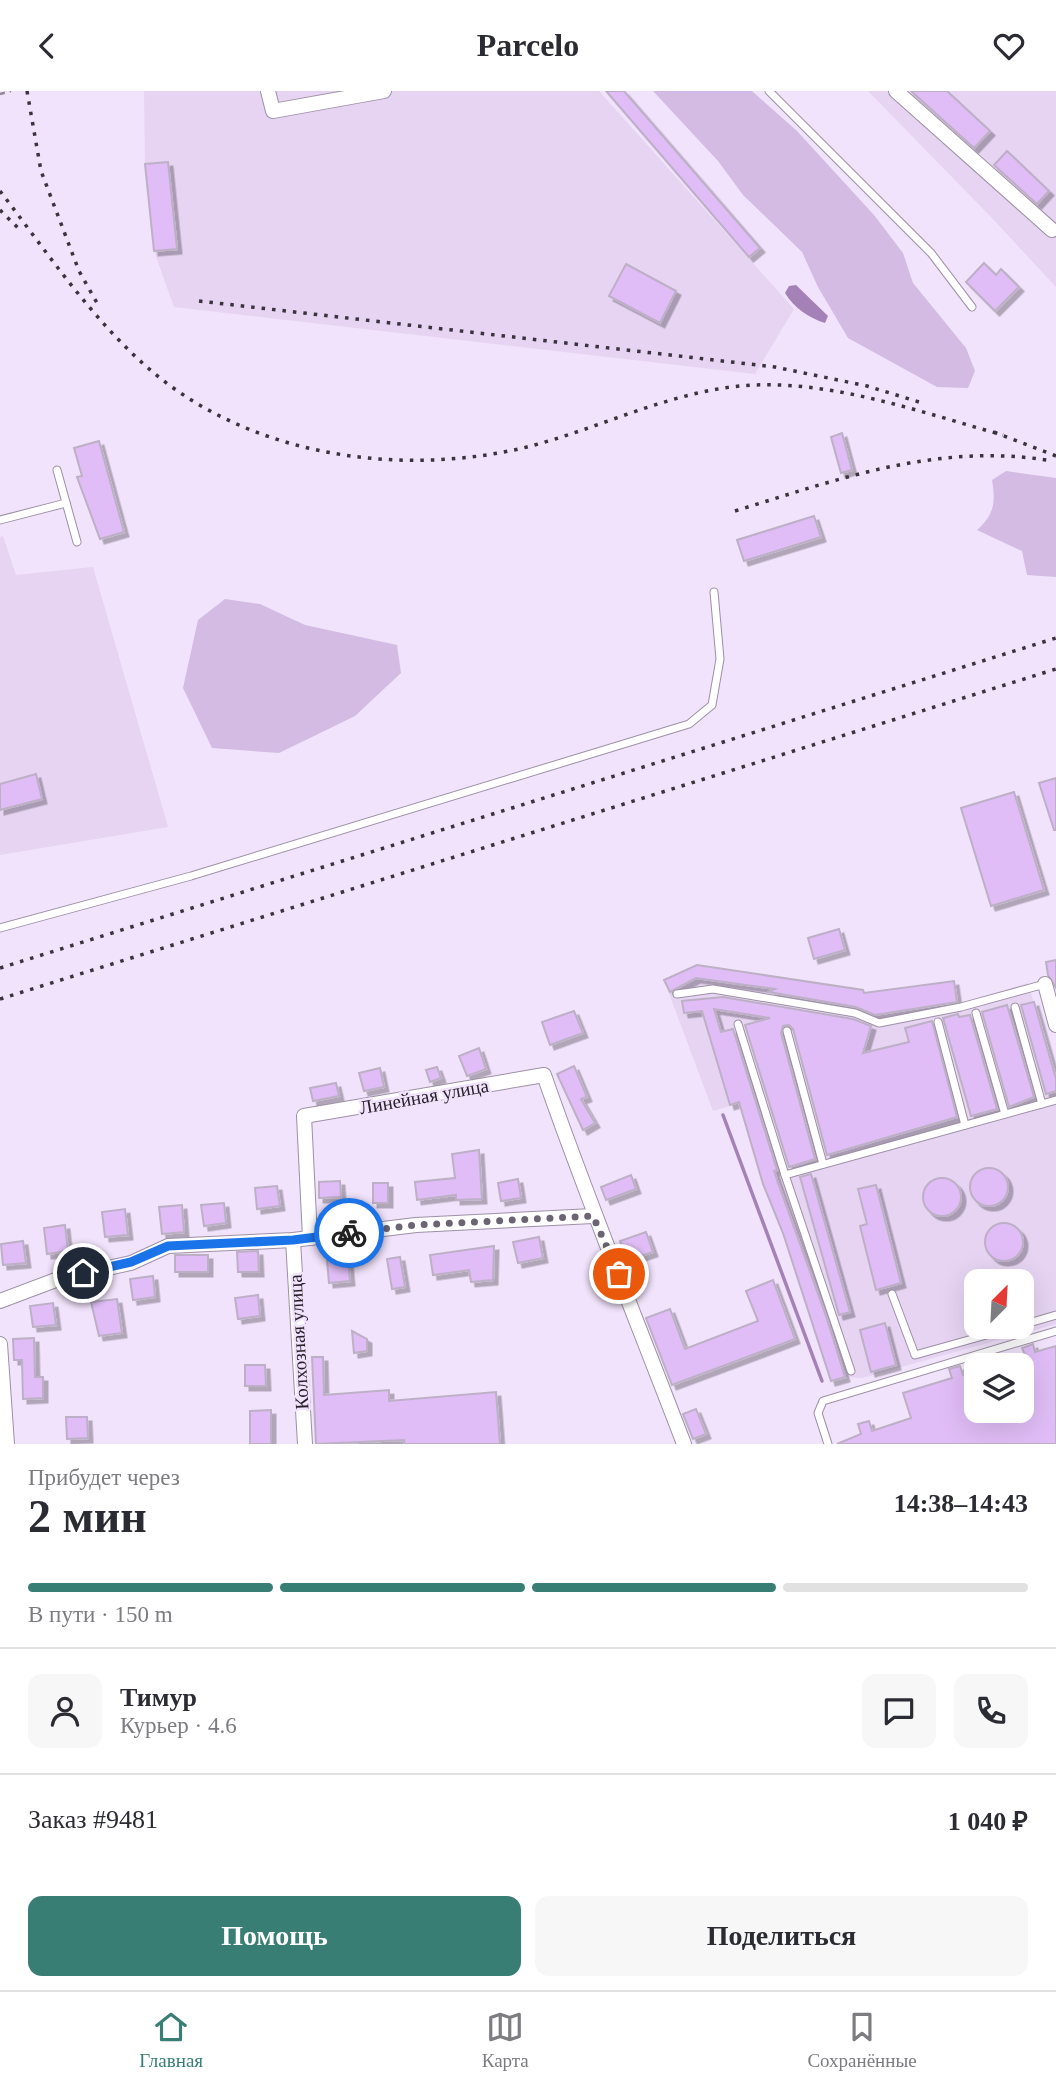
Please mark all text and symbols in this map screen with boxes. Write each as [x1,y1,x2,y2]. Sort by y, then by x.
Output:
icon: back [28,27,66,65]
text: Parcelo [477,27,579,63]
icon: heart [990,27,1028,65]
street label: Линейная улица [358,1075,491,1118]
courier [314,1198,384,1268]
icon: bike [330,1214,368,1252]
pin [53,1243,113,1303]
pin [589,1244,649,1304]
icon: home [64,1254,102,1292]
icon: bag [600,1255,638,1293]
north arrow [964,1269,1034,1339]
map controls [964,1269,1034,1423]
street label: Колхозная улица [284,1273,313,1410]
button: layers [964,1353,1034,1423]
text: Прибудет через [28,1465,180,1490]
text: 14:38–14:43 [894,1489,1028,1518]
text: 2 мин [28,1491,147,1542]
text: В пути · 150 m [28,1602,173,1627]
button: person [28,1674,102,1748]
button: chat [862,1674,936,1748]
button: phone [954,1674,1028,1748]
text: Тимур [120,1683,197,1712]
text: Курьер · 4.6 [120,1713,237,1738]
text: Заказ #9481 [28,1805,158,1834]
text: 1 040 ₽ [948,1807,1028,1836]
button: Помощь [28,1896,521,1976]
button: Поделиться [535,1896,1028,1976]
tab: Главная [139,2008,203,2072]
tab: Карта [482,2008,529,2072]
tab: Сохранённые [807,2008,917,2072]

